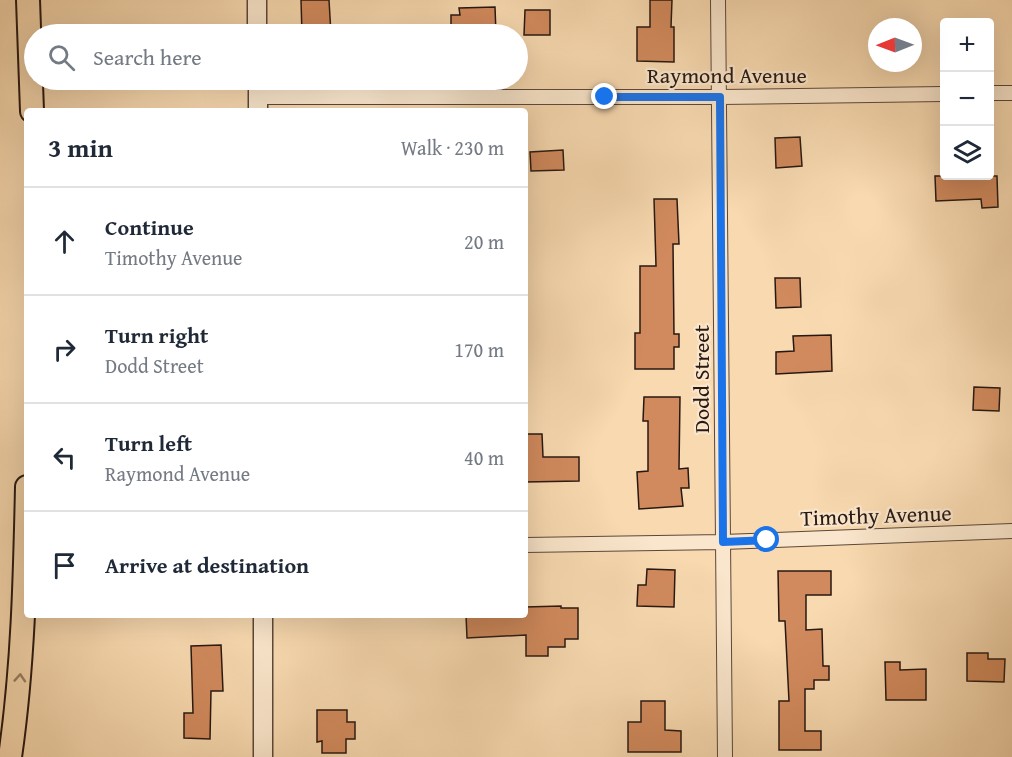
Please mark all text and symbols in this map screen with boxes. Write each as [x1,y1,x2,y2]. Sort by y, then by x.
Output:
north arrow [868,18,922,72]
map controls [940,18,994,180]
button: + [940,18,994,72]
search box [24,24,528,90]
icon: search [45,41,78,74]
text: Search here [93,41,202,73]
street label: Raymond Avenue [647,59,807,91]
button: − [940,72,994,126]
route end [591,83,617,109]
button: layers [940,126,994,180]
text: 3 min [48,128,113,167]
text: Walk · 230 m [401,133,504,162]
text: Continue [105,211,194,243]
icon: ahead [48,225,81,258]
text: 20 m [464,227,504,256]
text: Timothy Avenue [105,243,242,272]
text: Turn right [105,319,208,351]
street label: Dodd Street [685,324,717,433]
icon: right [48,333,81,366]
text: 170 m [454,335,504,364]
text: Dodd Street [105,351,204,380]
text: Turn left [105,427,192,459]
icon: left [48,441,81,474]
text: 40 m [464,443,504,472]
text: Raymond Avenue [105,459,250,488]
street label: Timothy Avenue [800,496,952,534]
route start [753,526,779,552]
icon: arrive [48,549,81,582]
text: Arrive at destination [105,549,309,581]
one-way arrow [13,674,26,683]

